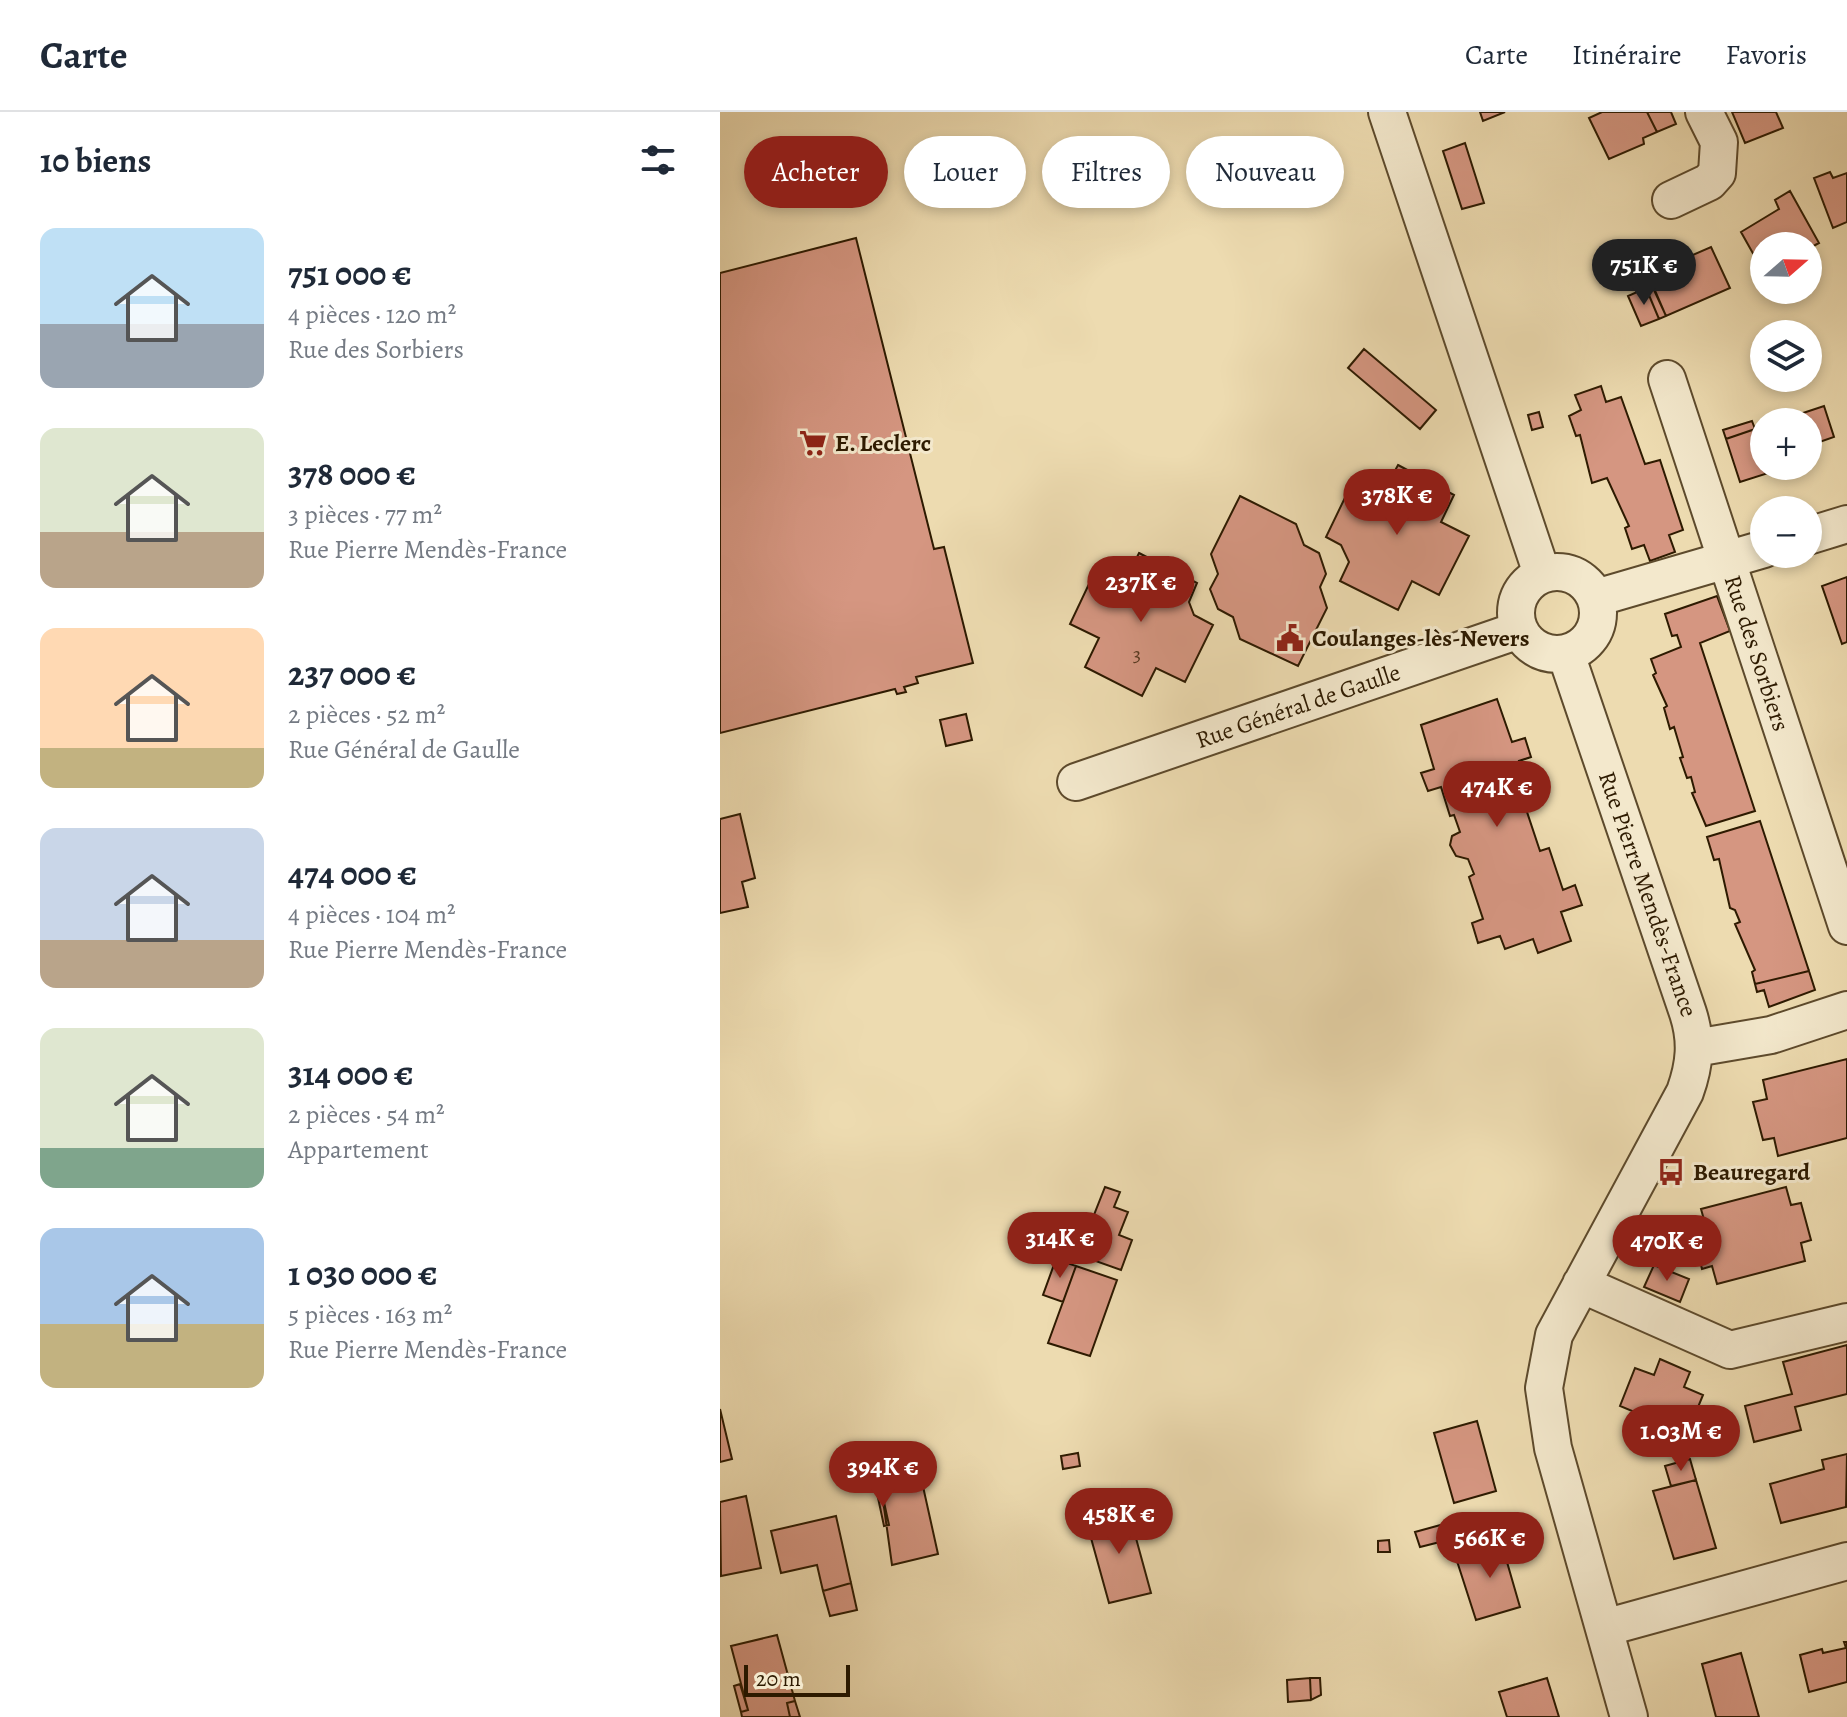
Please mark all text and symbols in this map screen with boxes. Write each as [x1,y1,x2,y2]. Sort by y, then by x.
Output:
text: Carte [40,29,128,81]
text: Carte [1465,36,1528,74]
text: Itinéraire [1572,36,1682,74]
text: Favoris [1726,36,1807,74]
chip: Acheter [744,136,888,208]
chip: Louer [904,136,1026,208]
chip: Filtres [1042,136,1170,208]
chip: Nouveau [1186,136,1344,208]
text: 10 biens [40,137,151,184]
icon: filters [636,138,680,182]
north arrow [1750,232,1822,304]
map controls [1750,232,1822,568]
pin: 751K € [1579,239,1709,307]
text: 751K € [1610,247,1678,282]
text: 751 000 € [288,250,412,297]
icon: home [104,260,200,356]
text: 4 pièces · 120 m² [288,297,456,332]
button: layers [1750,320,1822,392]
text: Rue des Sorbiers [288,332,464,367]
button: + [1750,408,1822,480]
place label: E. Leclerc [835,427,931,459]
supermarket icon: E. Leclerc [798,428,828,458]
text: 378 000 € [288,450,416,497]
icon: home [104,460,200,556]
pin: 378K € [1332,469,1462,537]
text: 378K € [1361,477,1433,512]
button: − [1750,496,1822,568]
text: 3 pièces · 77 m² [288,497,442,532]
text: Rue Pierre Mendès-France [288,532,567,567]
pin: 237K € [1076,556,1206,624]
text: 237K € [1105,564,1177,599]
street label: Rue des Sorbiers [1717,571,1797,735]
place label: Coulanges-lès-Nevers [1312,622,1530,654]
public building icon: Coulanges-lès-Nevers [1275,623,1305,653]
house number: 3 [1133,641,1141,668]
text: 237 000 € [288,650,416,697]
street label: Rue Général de Gaulle [1192,656,1404,756]
icon: home [104,660,200,756]
text: 2 pièces · 52 m² [288,697,445,732]
text: Rue Général de Gaulle [288,732,520,767]
pin: 474K € [1432,761,1562,829]
street label: Rue Pierre Mendès-France [1591,767,1705,1021]
text: 474K € [1461,769,1533,804]
text: 474 000 € [288,850,417,897]
icon: home [104,860,200,956]
text: 4 pièces · 104 m² [288,897,456,932]
text: Rue Pierre Mendès-France [288,932,567,967]
text: 314 000 € [288,1050,413,1097]
icon: home [104,1060,200,1156]
text: 2 pièces · 54 m² [288,1097,445,1132]
text: Appartement [288,1132,429,1167]
place label: Beauregard [1693,1156,1810,1188]
bus stop icon: Beauregard [1656,1157,1686,1187]
pin: 314K € [995,1212,1125,1280]
pin: 470K € [1602,1215,1732,1283]
text: 314K € [1025,1220,1095,1255]
text: 470K € [1631,1223,1703,1258]
text: 1 030 000 € [288,1250,438,1297]
icon: home [104,1260,200,1356]
text: 5 pièces · 163 m² [288,1297,452,1332]
text: Rue Pierre Mendès-France [288,1332,567,1367]
pin: 1.03M € [1607,1405,1755,1473]
text: 1.03M € [1640,1413,1722,1448]
pin: 394K € [818,1441,948,1509]
text: 394K € [847,1449,919,1484]
pin: 458K € [1054,1488,1184,1556]
text: 458K € [1083,1496,1155,1531]
pin: 566K € [1425,1512,1555,1580]
text: 566K € [1454,1520,1526,1555]
scale bar [744,1661,850,1697]
text: 20 m [756,1664,801,1694]

